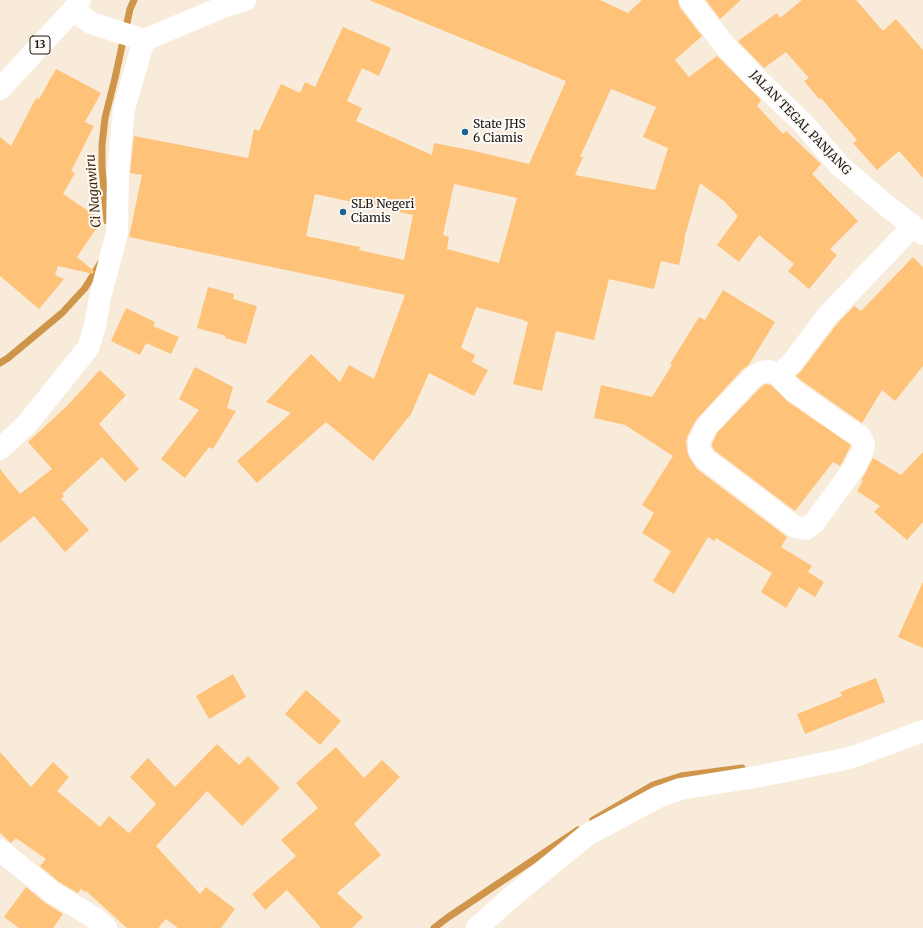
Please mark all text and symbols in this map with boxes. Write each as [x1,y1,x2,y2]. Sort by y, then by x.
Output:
road number: 13 [30,36,50,54]
street label: JALAN TEGAL PANJANG [746,68,854,178]
place label: State JHS 6 Ciamis [473,118,526,146]
marker: State JHS 6 Ciamis [460,127,470,137]
water label: Ci Nagawiru [83,154,105,228]
place label: SLB Negeri Ciamis [351,198,414,226]
marker: SLB Negeri Ciamis [338,207,348,217]

